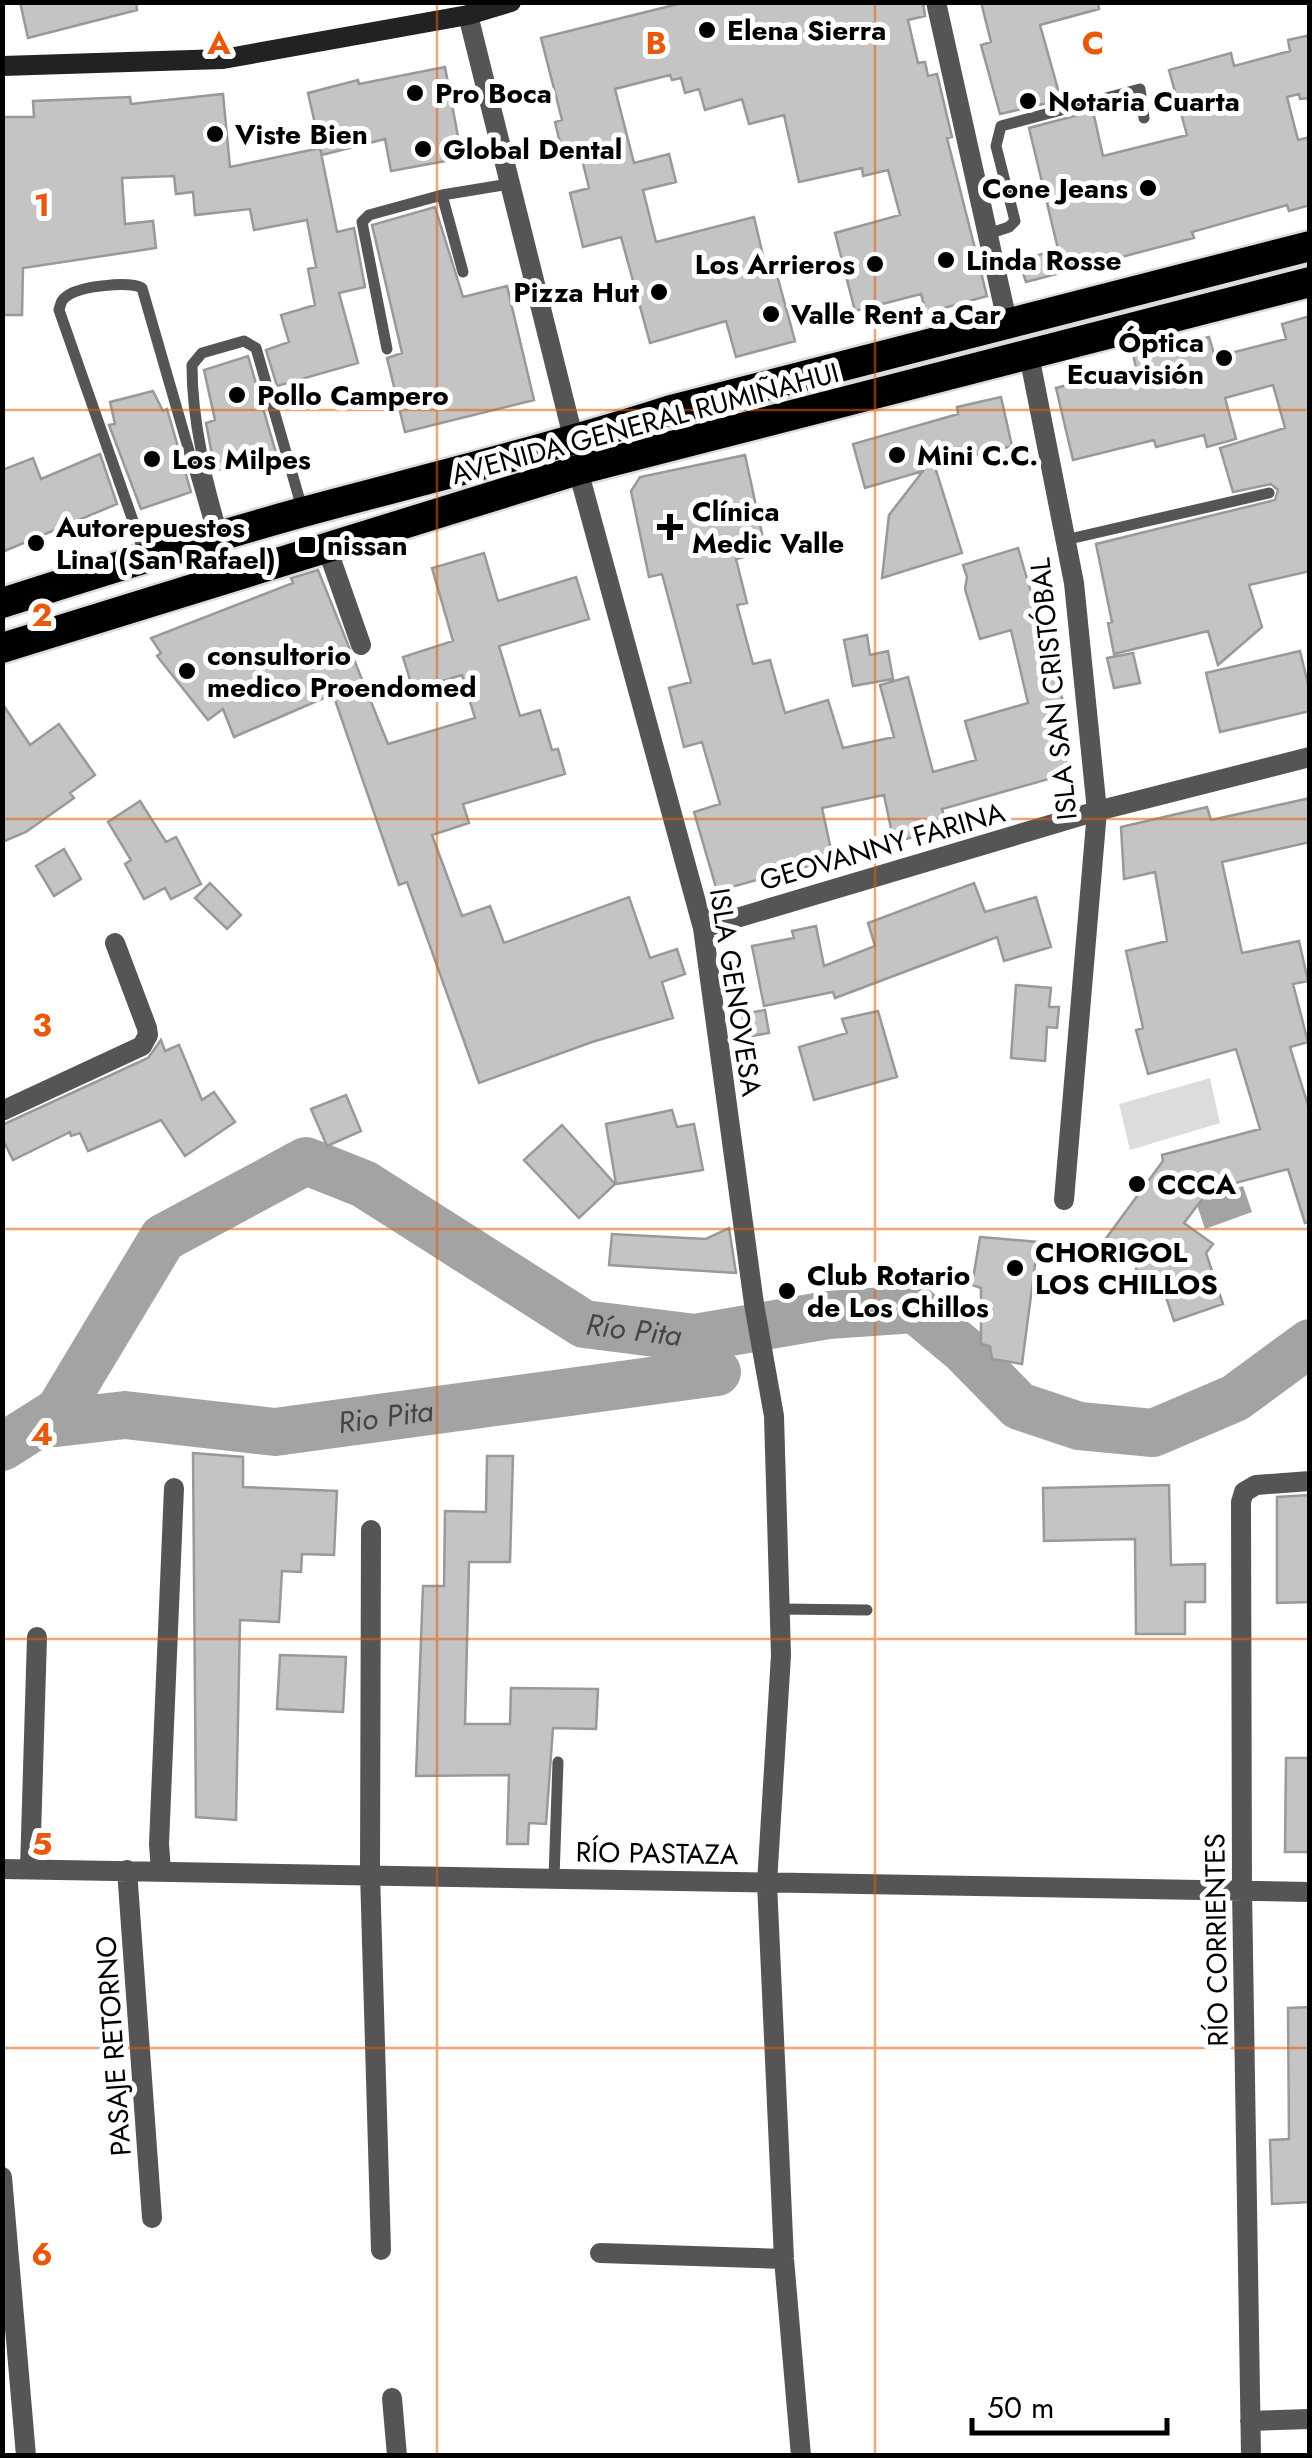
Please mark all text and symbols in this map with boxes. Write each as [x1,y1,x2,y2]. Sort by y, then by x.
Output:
place label: Elena Sierra [727,10,886,51]
marker: Elena Sierra [696,19,718,41]
text: A [206,20,231,66]
text: B [645,20,667,66]
text: C [1082,20,1104,66]
place label: Pro Boca [435,73,552,114]
place label: Notaria Cuarta [1048,81,1240,122]
marker: Pro Boca [404,82,426,104]
marker: Notaria Cuarta [1017,90,1039,112]
place label: Viste Bien [234,114,368,155]
marker: Viste Bien [204,123,226,145]
place label: Global Dental [443,129,622,170]
marker: Global Dental [412,138,434,160]
place label: Cone Jeans [982,168,1128,209]
marker: Cone Jeans [1137,177,1159,199]
text: 1 [34,182,50,228]
place label: Linda Rosse [966,240,1122,281]
place label: Los Arrieros [695,244,855,285]
marker: Linda Rosse [935,249,957,271]
marker: Los Arrieros [864,253,886,275]
place label: Pizza Hut [513,272,639,313]
marker: Pizza Hut [648,281,670,303]
place label: Valle Rent a Car [790,294,1001,335]
marker: Valle Rent a Car [760,303,782,325]
place label: Óptica Ecuavisión [1067,322,1204,395]
marker: Óptica Ecuavisión [1213,347,1235,369]
street label: AVENIDA GENERAL RUMIÑAHUI [447,352,844,495]
place label: Pollo Campero [257,375,449,416]
marker: Pollo Campero [226,384,248,406]
place label: Mini C.C. [917,435,1038,476]
place label: Los Milpes [172,439,311,480]
marker: Mini C.C. [886,444,908,466]
marker: Los Milpes [141,448,163,470]
place label: Clínica Medic Valle [692,491,844,564]
place label: Autorepuestos Lina (San Rafael) [55,507,276,580]
marker: Clínica Medic Valle [657,514,683,540]
place label: nissan [327,525,408,566]
marker: Autorepuestos Lina (San Rafael) [25,532,47,554]
marker: nissan [296,534,318,556]
street label: ISLA SAN CRISTÓBAL [1019,555,1088,822]
text: 2 [32,592,53,638]
place label: consultorio medico Proendomed [207,635,476,708]
marker: consultorio medico Proendomed [176,660,198,682]
street label: GEOVANNY FARINA [755,792,1010,901]
street label: ISLA GENOVESA [699,885,772,1100]
text: 3 [32,1002,52,1048]
place label: CCCA [1157,1164,1236,1205]
marker: CCCA [1126,1173,1148,1195]
place label: CHORIGOL LOS CHILLOS [1035,1232,1218,1305]
place label: Club Rotario de Los Chillos [807,1255,989,1328]
marker: CHORIGOL LOS CHILLOS [1004,1257,1026,1279]
marker: Club Rotario de Los Chillos [776,1280,798,1302]
water label: Río Pita [584,1302,685,1357]
water label: Rio Pita [335,1389,436,1444]
text: 4 [31,1411,53,1457]
text: 5 [32,1821,52,1867]
street label: RÍO PASTAZA [575,1832,739,1875]
street label: RÍO CORRIENTES [1194,1833,1239,2047]
street label: PASAJE RETORNO [85,1935,142,2157]
text: 6 [31,2231,53,2277]
scale bar [972,2373,1167,2435]
text: 50 m [987,2386,1054,2429]

